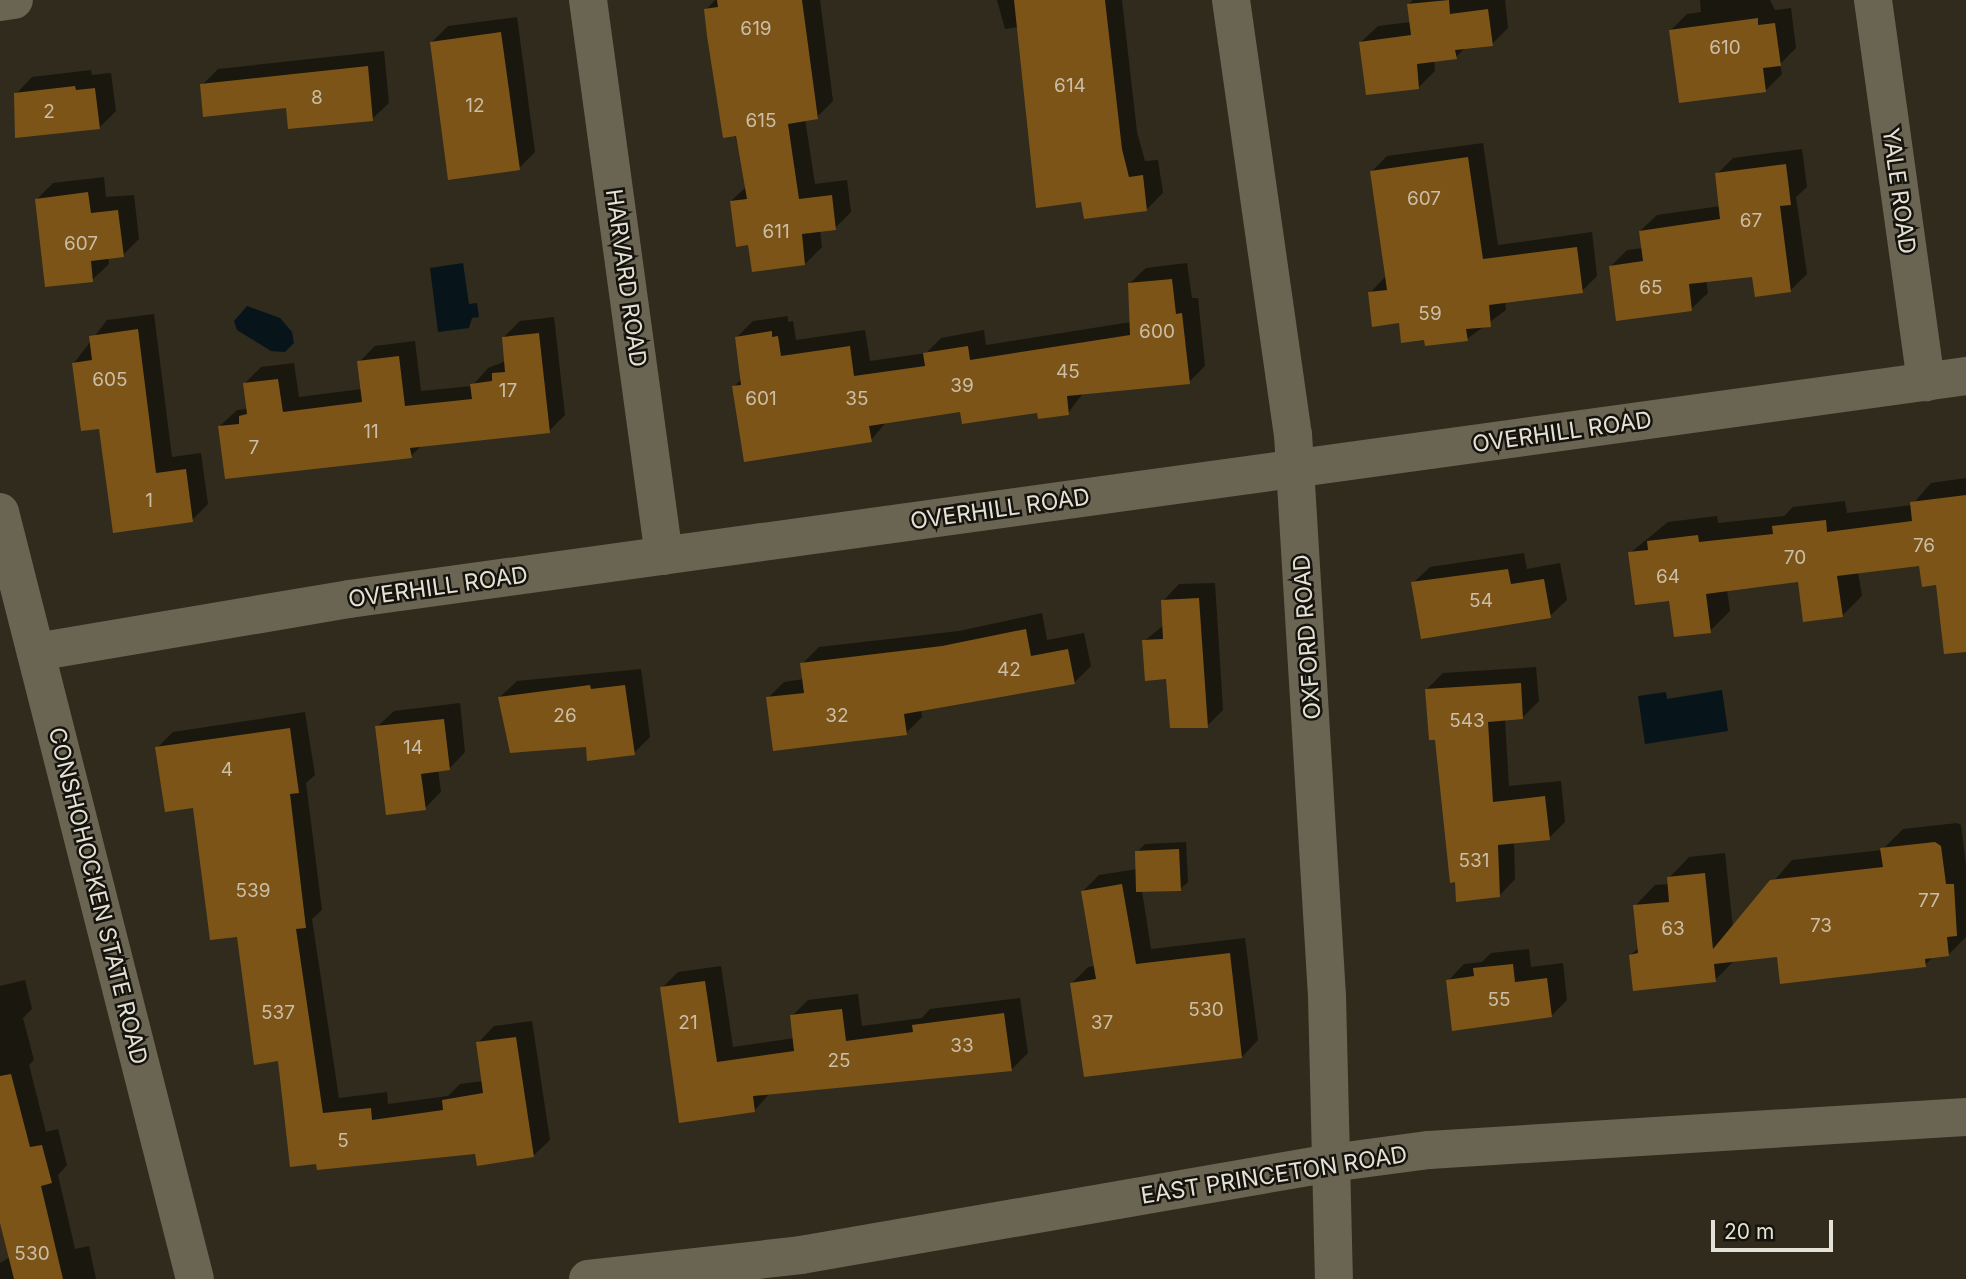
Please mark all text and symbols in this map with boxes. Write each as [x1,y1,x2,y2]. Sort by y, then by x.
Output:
house number: 619 [740,18,772,40]
house number: 610 [1709,37,1741,59]
house number: 614 [1054,75,1086,97]
house number: 8 [311,87,323,109]
house number: 12 [465,95,485,117]
house number: 2 [43,101,55,123]
house number: 615 [745,110,777,132]
street label: YALE ROAD [1876,126,1922,256]
street label: HARVARD ROAD [600,187,652,369]
house number: 607 [1407,188,1441,210]
house number: 67 [1740,210,1762,232]
house number: 611 [762,221,790,243]
house number: 607 [64,233,98,255]
house number: 65 [1639,277,1663,299]
house number: 59 [1418,303,1442,325]
house number: 600 [1139,321,1175,343]
house number: 45 [1056,361,1080,383]
house number: 605 [92,369,128,391]
house number: 39 [950,375,974,397]
house number: 17 [499,380,517,402]
house number: 601 [745,388,777,410]
house number: 35 [845,388,869,410]
street label: OVERHILL ROAD [1470,406,1654,458]
house number: 11 [363,421,379,443]
house number: 7 [249,437,259,459]
street label: OVERHILL ROAD [908,483,1092,535]
house number: 1 [145,490,153,512]
house number: 76 [1913,535,1935,557]
house number: 70 [1784,547,1806,569]
street label: OXFORD ROAD [1287,553,1327,721]
street label: OVERHILL ROAD [346,561,530,613]
house number: 64 [1656,566,1680,588]
house number: 54 [1469,590,1493,612]
house number: 42 [997,659,1021,681]
house number: 26 [553,705,577,727]
house number: 32 [825,705,849,727]
house number: 543 [1449,710,1485,732]
street label: CONSHOHOCKEN STATE ROAD [43,725,153,1067]
house number: 14 [403,737,423,759]
house number: 4 [221,759,233,781]
house number: 531 [1458,850,1490,872]
house number: 539 [235,880,271,902]
house number: 77 [1918,890,1940,912]
house number: 73 [1810,915,1832,937]
house number: 63 [1661,918,1685,940]
house number: 55 [1487,989,1511,1011]
house number: 530 [1188,999,1224,1021]
house number: 537 [261,1002,295,1024]
house number: 21 [678,1012,698,1034]
house number: 37 [1091,1012,1113,1034]
house number: 33 [950,1035,974,1057]
house number: 25 [827,1050,851,1072]
house number: 5 [337,1130,349,1152]
street label: EAST PRINCETON ROAD [1139,1140,1409,1210]
scale bar [1714,1206,1836,1250]
text: 20 m [1724,1219,1774,1244]
house number: 530 [14,1243,50,1265]

